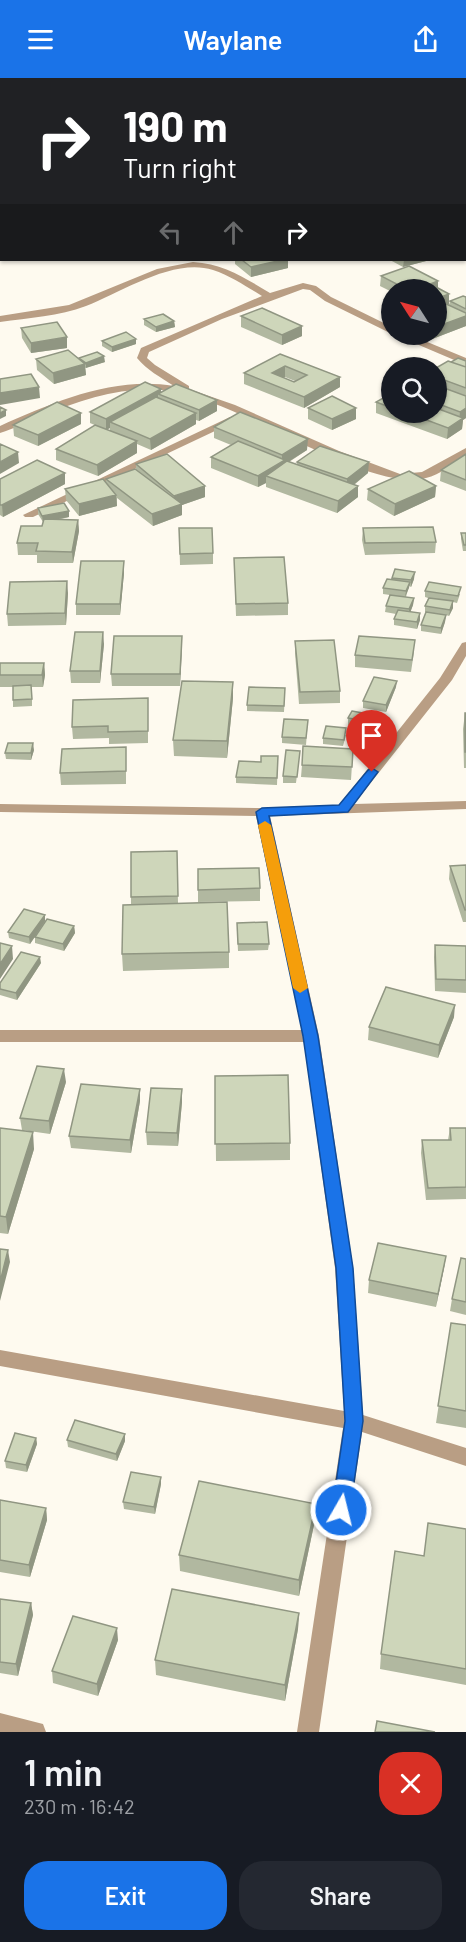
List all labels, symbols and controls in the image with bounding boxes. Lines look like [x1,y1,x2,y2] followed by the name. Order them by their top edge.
[24,23,57,56] icon: menu
[184,23,282,55] text: Waylane
[409,23,442,56] icon: share
[123,100,228,150] text: 190 m
[24,102,102,180] icon: right
[123,151,237,183] text: Turn right
[154,216,187,249] icon: left
[217,216,250,249] icon: ahead
[280,216,313,249] icon: right
[381,279,447,345] north arrow
[381,279,447,423] map controls
[381,357,447,423] button: search
[346,710,397,772] pin
[355,719,388,752] icon: arrive
[309,1478,373,1542] position arrow
[24,1750,103,1793] text: 1 min
[379,1752,442,1815] button: close
[24,1794,135,1818] text: 230 m · 16:42
[24,1861,227,1930] button: Exit
[239,1861,442,1930] button: Share

